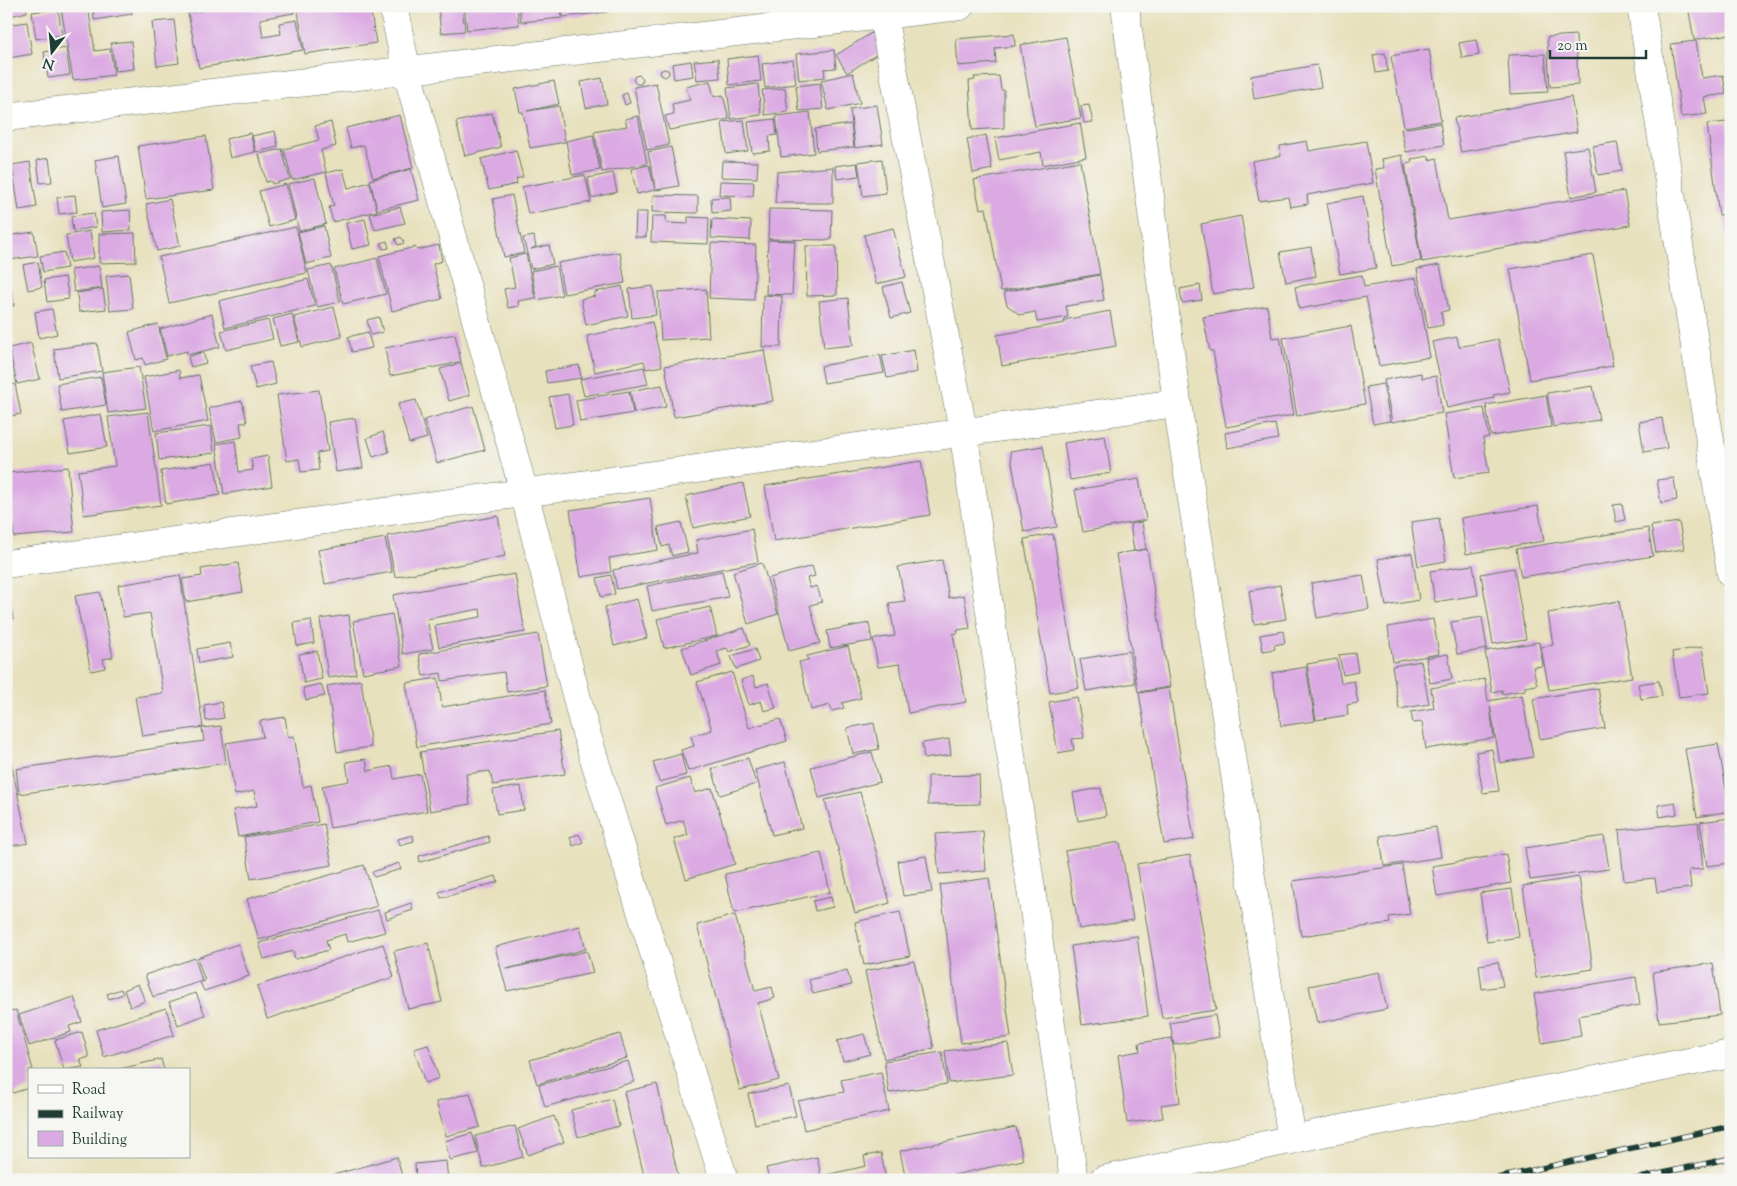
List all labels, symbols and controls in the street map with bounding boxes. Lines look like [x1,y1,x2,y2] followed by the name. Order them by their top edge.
[28,28,78,78] north arrow
[1550,28,1646,60] scale bar
[1557,36,1588,57] text: 20 m
[41,51,57,74] text: N
[28,1068,190,1158] legend
[72,1080,106,1101] text: Road
[72,1104,124,1125] text: Railway
[72,1130,127,1151] text: Building

